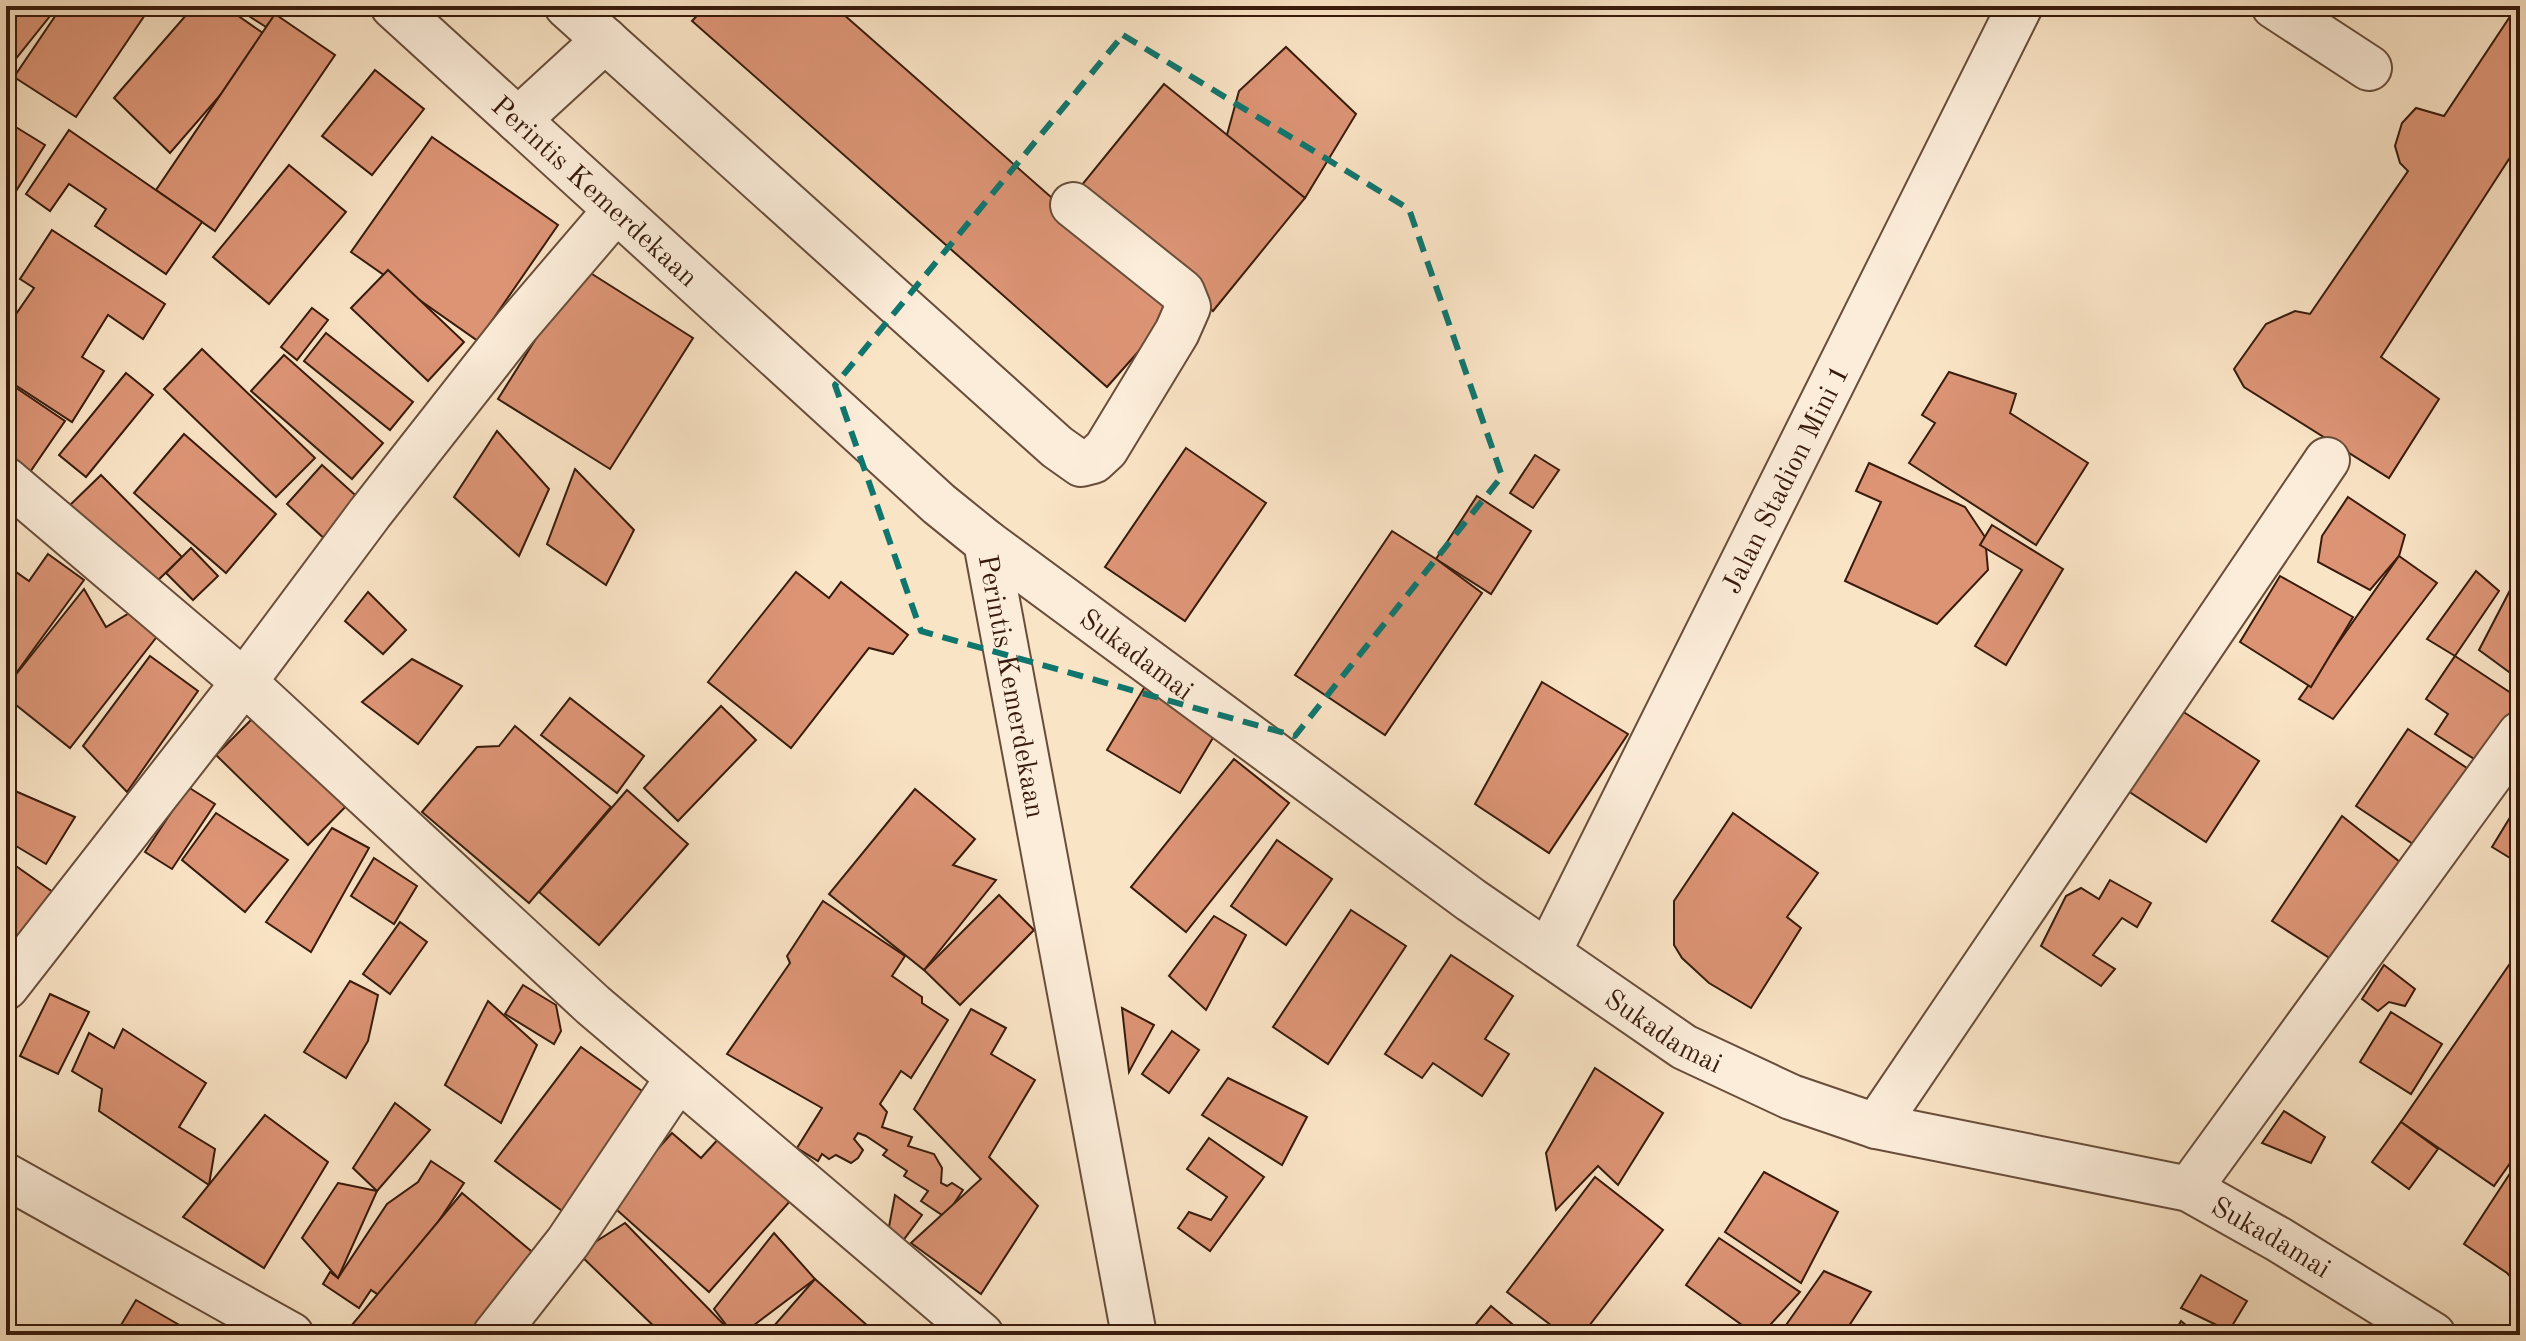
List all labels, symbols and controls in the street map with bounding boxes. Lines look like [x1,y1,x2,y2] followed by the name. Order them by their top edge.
[485,92,702,293] street label: Perintis Kemerdekaan
[1719,361,1856,599] street label: Jalan Stadion Mini 1
[972,553,1048,821] street label: Perintis Kemerdekaan
[1074,605,1197,707] street label: Sukadamai
[1599,986,1726,1080] street label: Sukadamai
[2206,1193,2334,1285] street label: Sukadamai

